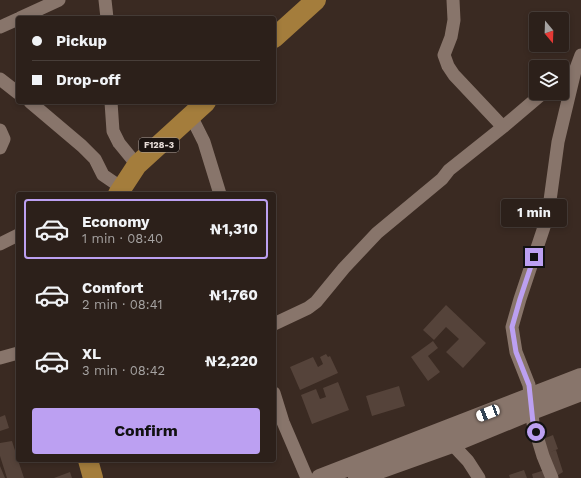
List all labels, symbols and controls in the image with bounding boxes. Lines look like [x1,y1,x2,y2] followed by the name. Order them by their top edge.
[529,12,569,52] north arrow
[529,12,569,100] map controls
[56,32,107,50] text: Pickup
[529,60,569,100] button: layers
[56,71,121,89] text: Drop-off
[139,138,179,152] road number: F128-3
[501,199,567,227] callout: 1 min
[517,205,551,220] text: 1 min
[34,211,70,247] icon: car
[82,213,149,231] text: Economy
[210,220,258,238] text: ₦1,310
[82,231,163,246] text: 1 min · 08:40
[525,248,543,266] route end
[34,277,70,313] icon: car
[82,279,143,297] text: Comfort
[209,286,258,304] text: ₦1,760
[82,297,162,312] text: 2 min · 08:41
[34,343,70,379] icon: car
[82,345,101,363] text: XL
[205,352,258,370] text: ₦2,220
[82,363,165,378] text: 3 min · 08:42
[475,403,501,423] car
[32,408,260,454] button: Confirm
[527,423,545,441] route start

